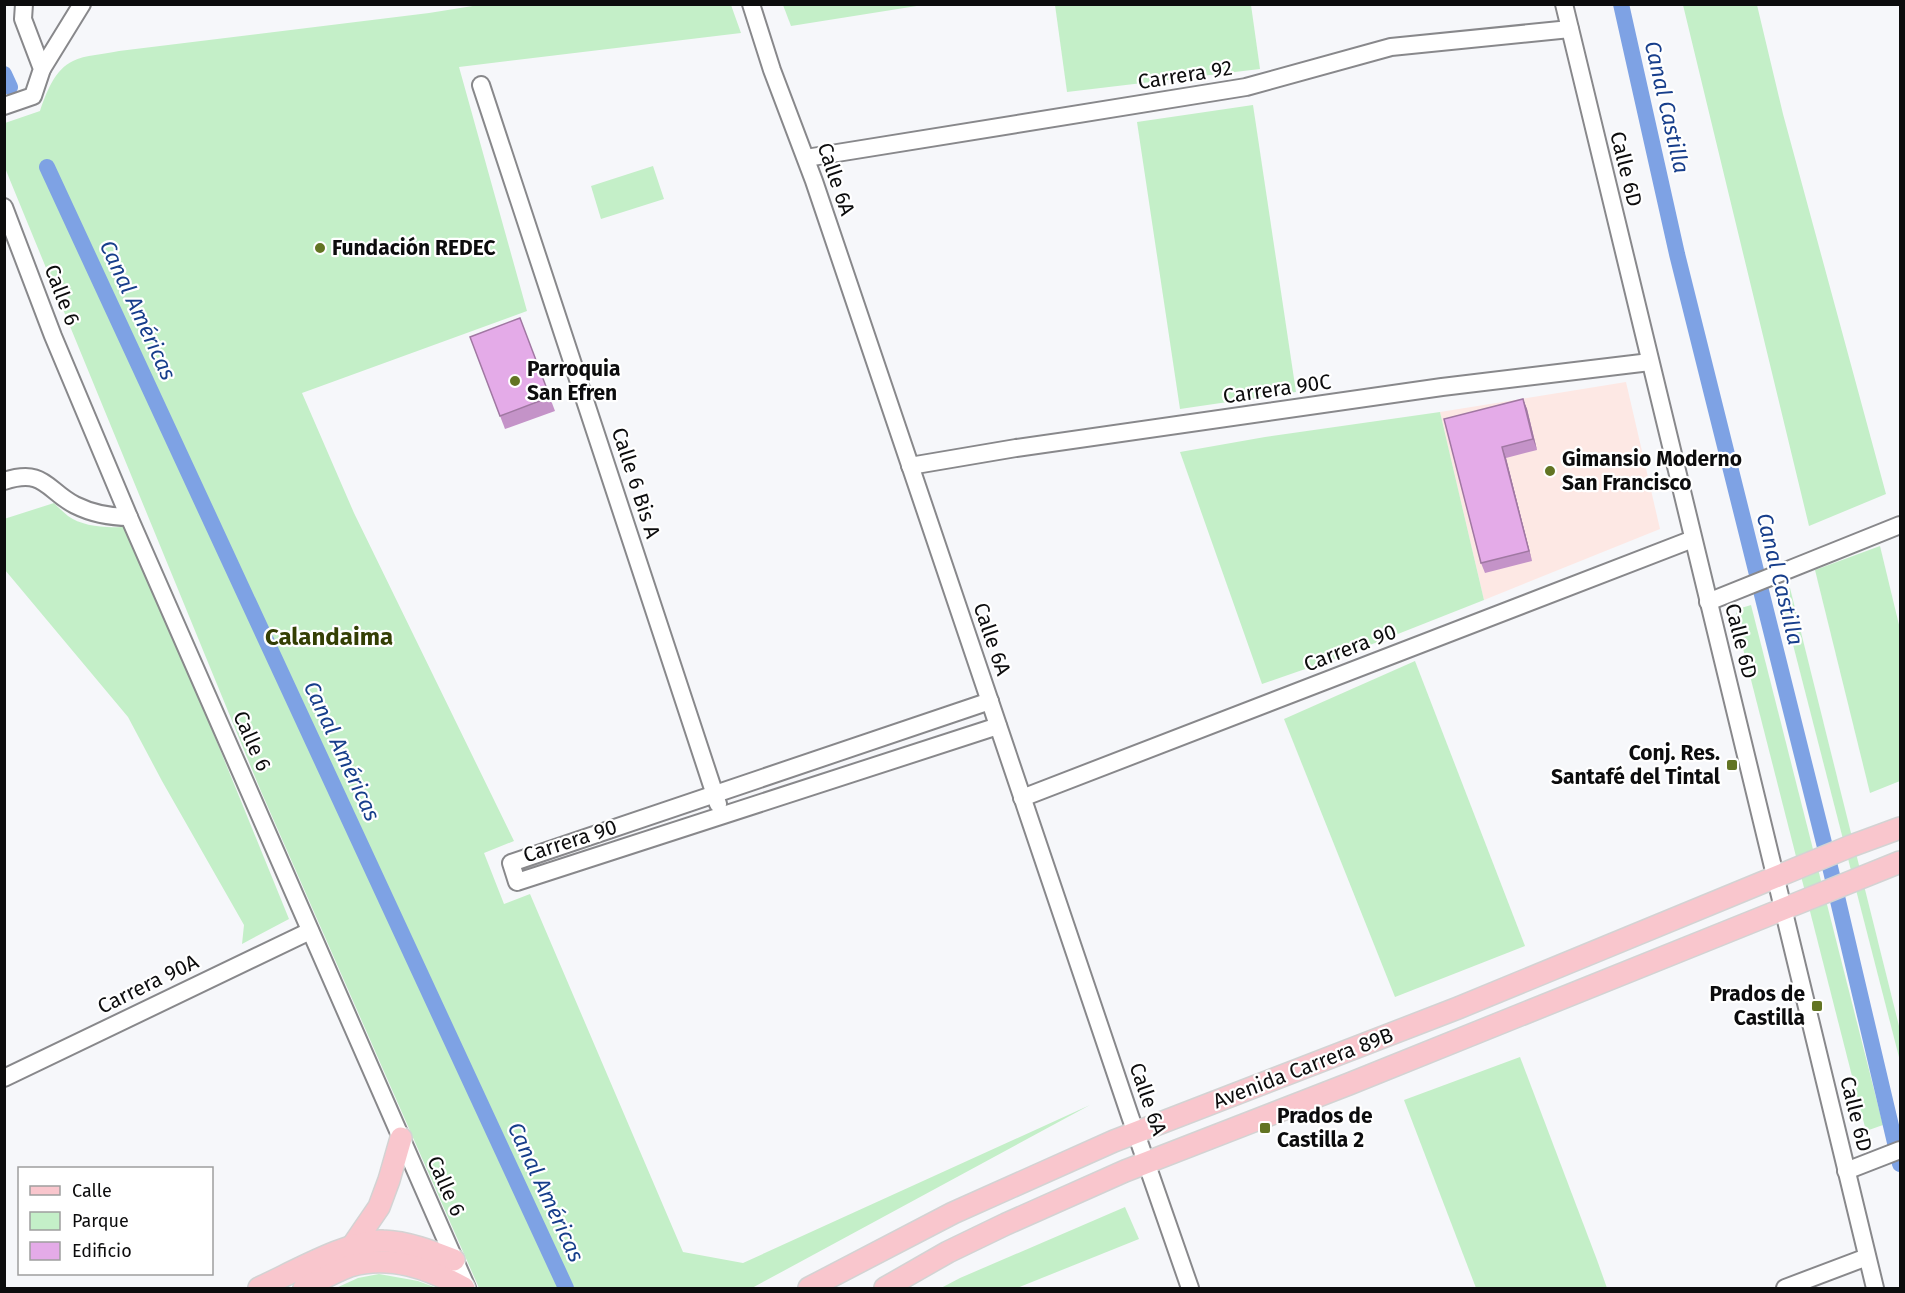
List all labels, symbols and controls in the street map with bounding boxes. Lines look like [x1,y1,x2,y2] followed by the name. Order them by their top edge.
[1639,38,1695,176] water label: Canal Castilla
[1136,55,1234,95] street label: Carrera 92
[1604,129,1648,209] street label: Calle 6D
[811,139,861,219] street label: Calle 6A
[332,235,496,261] place label: Fundación REDEC
[94,236,182,384] water label: Canal Américas
[313,241,327,255] marker: Fundación REDEC
[39,261,85,329] street label: Calle 6
[527,356,621,406] place label: Parroquia San Efren
[1221,369,1333,409] street label: Carrera 90C
[508,374,522,388] marker: Parroquia San Efren
[606,424,666,542] street label: Calle 6 Bis A
[1562,446,1742,496] place label: Gimansio Moderno San Francisco
[1543,464,1557,478] marker: Gimansio Moderno San Francisco
[1751,510,1809,648] water label: Canal Castilla
[967,599,1017,679] street label: Calle 6A
[1719,601,1763,681] street label: Calle 6D
[1300,618,1400,678] street label: Carrera 90
[265,623,393,651] district label: Calandaima
[298,677,386,825] water label: Canal Américas
[227,707,277,775] street label: Calle 6
[1551,740,1721,790] place label: Conj. Res. Santafé del Tintal
[1725,758,1739,772] marker: Conj. Res. Santafé del Tintal
[520,814,620,868] street label: Carrera 90
[93,948,203,1020] street label: Carrera 90A
[1709,981,1805,1031] place label: Prados de Castilla
[1810,999,1824,1013] marker: Prados de Castilla
[1209,1022,1397,1114] street label: Avenida Carrera 89B
[1123,1059,1173,1139] street label: Calle 6A
[1834,1074,1878,1154] street label: Calle 6D
[1277,1103,1373,1153] place label: Prados de Castilla 2
[502,1118,590,1266] water label: Canal Américas
[1258,1121,1272,1135] marker: Prados de Castilla 2
[421,1152,471,1220] street label: Calle 6
[18,1167,213,1275] legend
[72,1180,112,1202] text: Calle
[72,1210,129,1232] text: Parque
[72,1240,132,1262] text: Edificio

